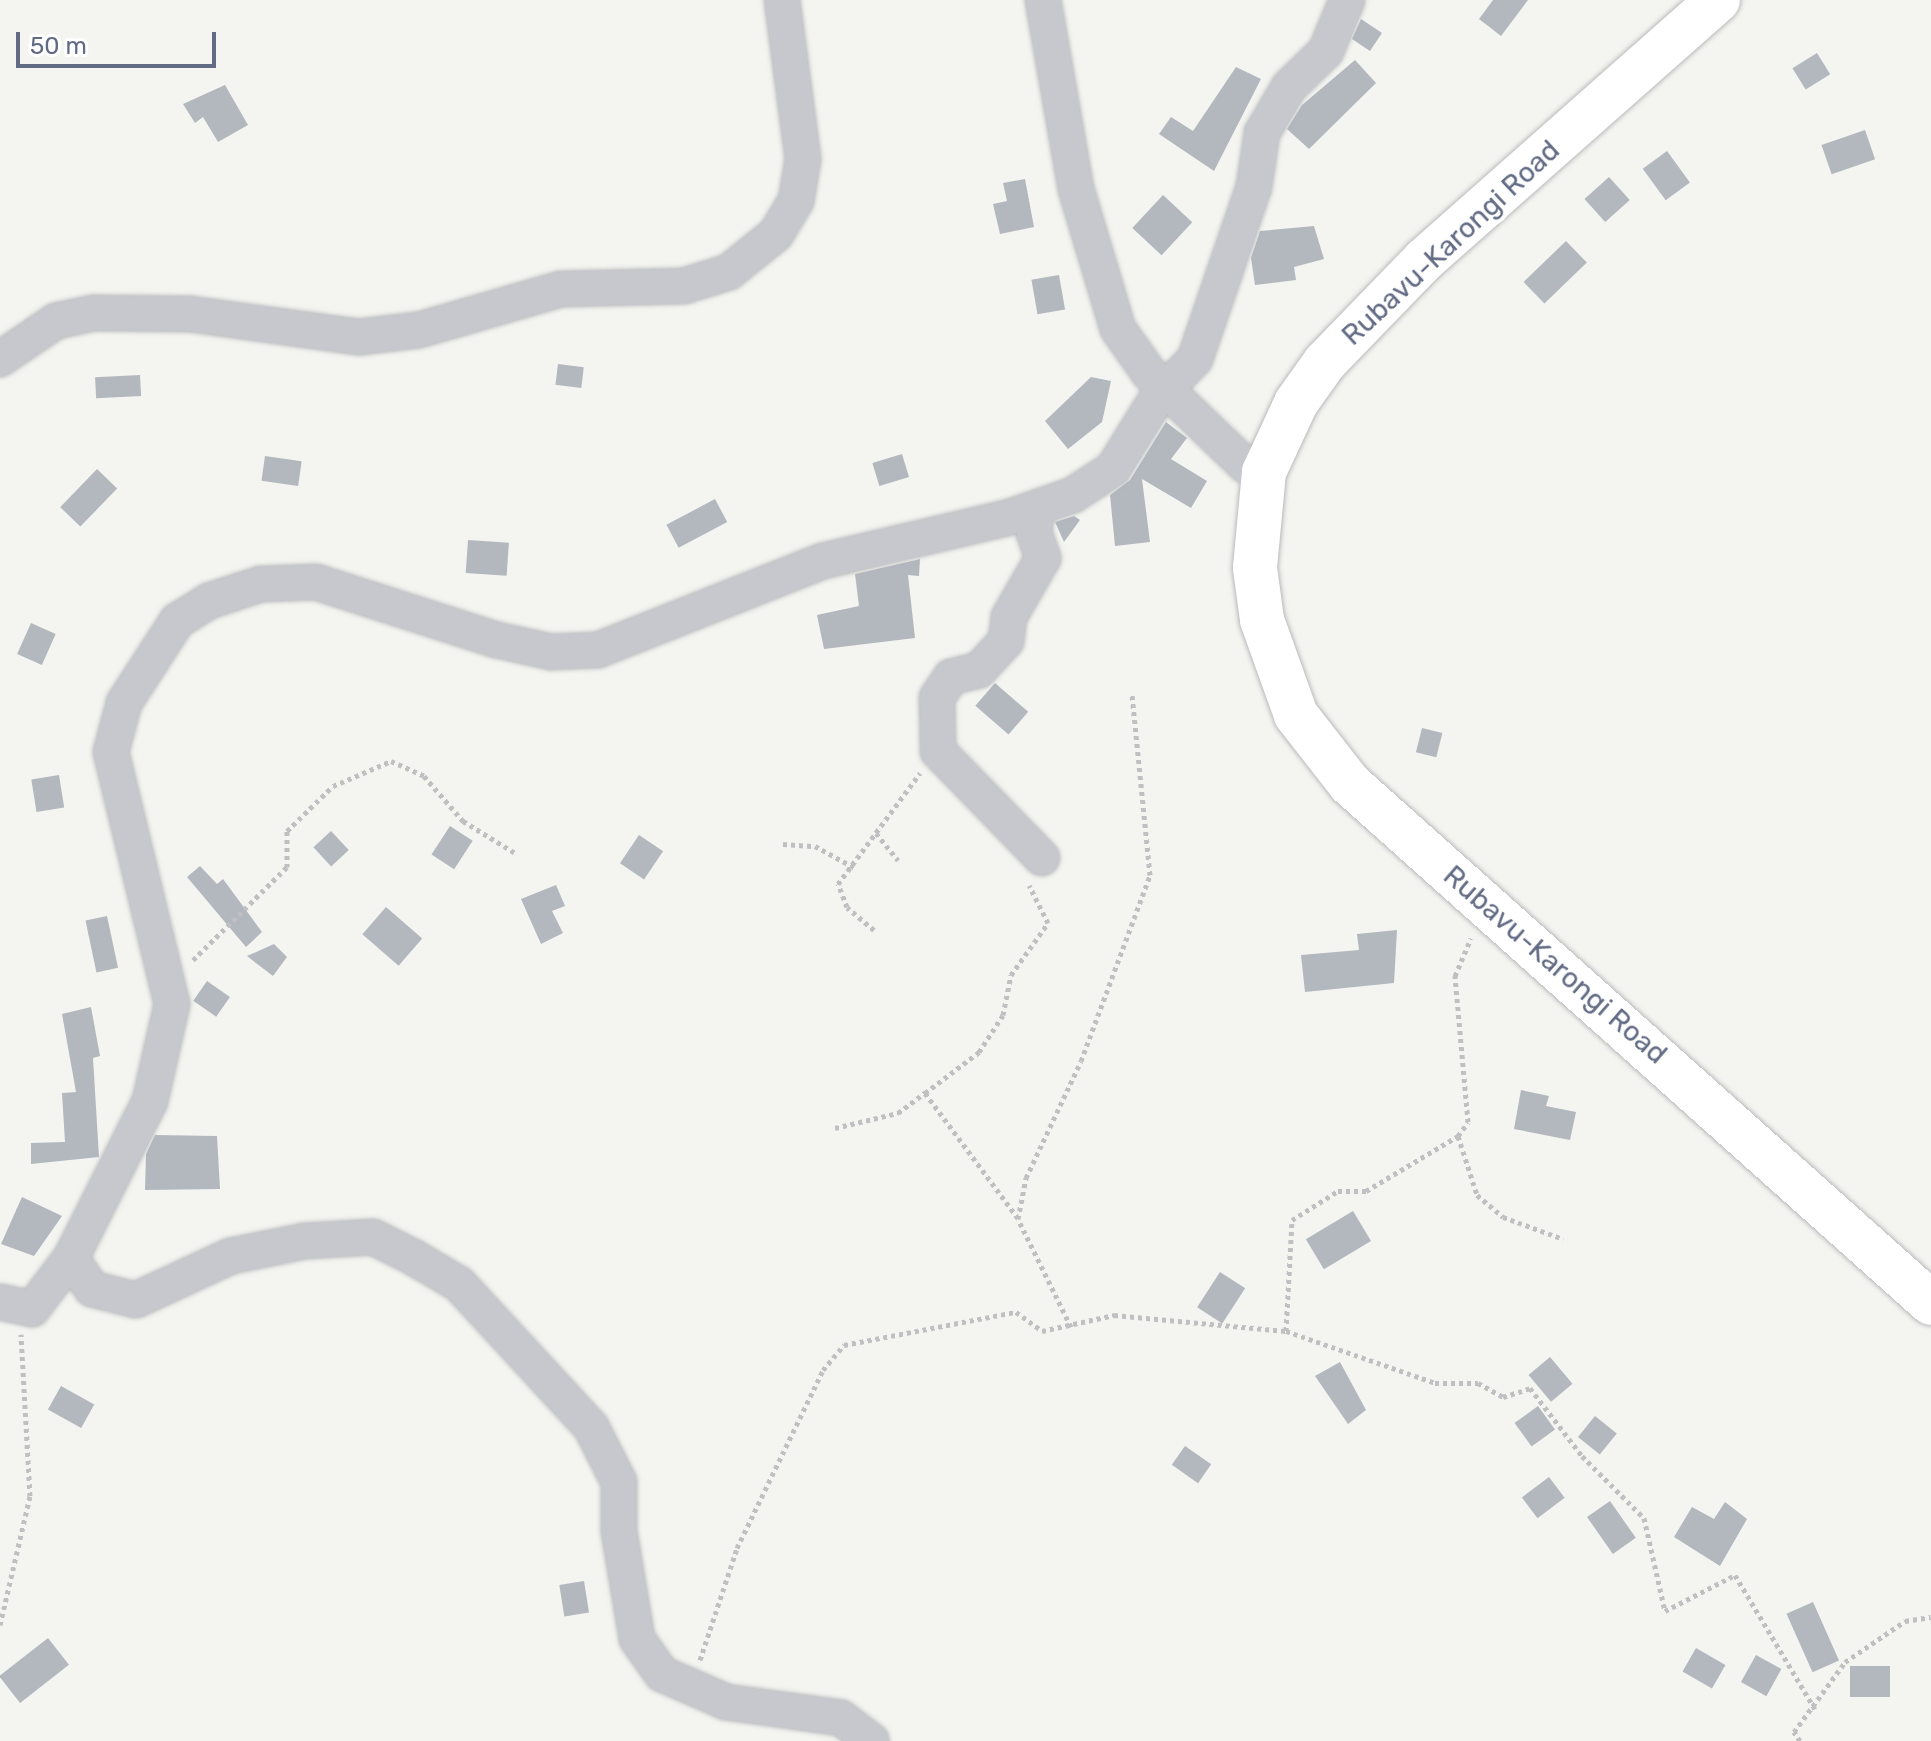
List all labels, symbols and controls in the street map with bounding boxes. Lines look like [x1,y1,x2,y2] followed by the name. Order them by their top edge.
[20,16,220,66] scale bar
[30,32,87,60] text: 50 m
[1335,134,1567,352] street label: Rubavu-Karongi Road
[1436,859,1674,1071] street label: Rubavu-Karongi Road

